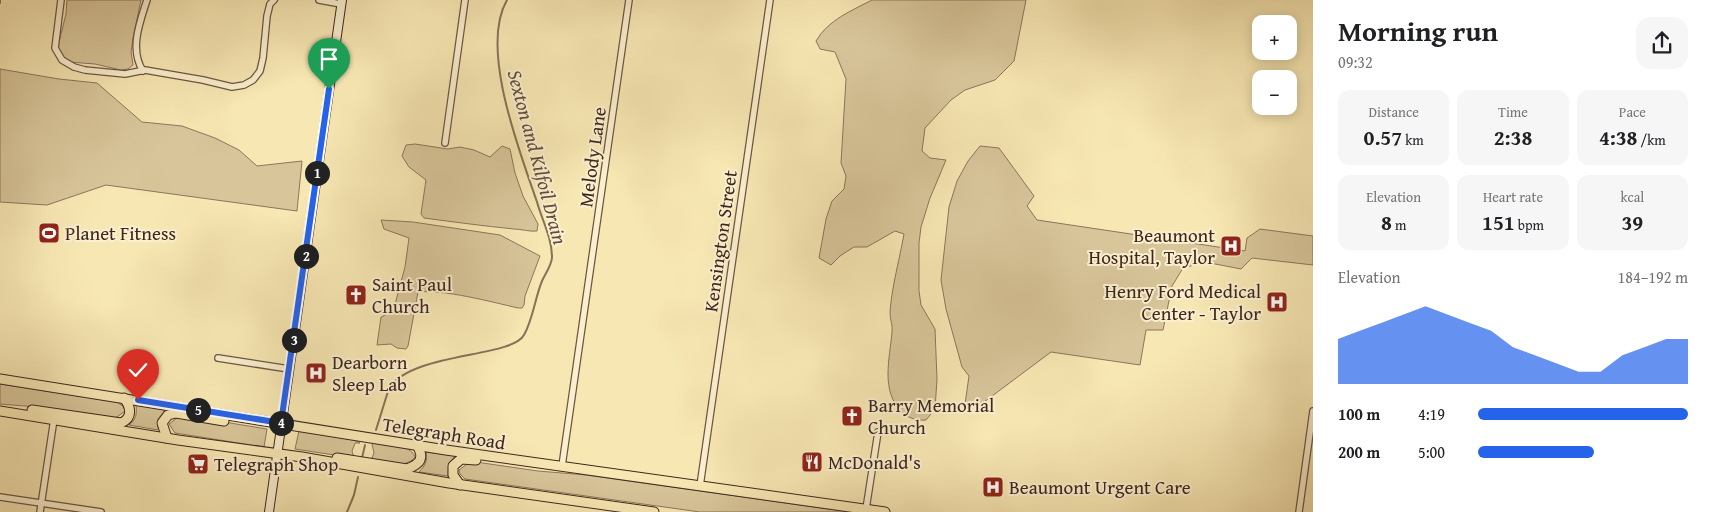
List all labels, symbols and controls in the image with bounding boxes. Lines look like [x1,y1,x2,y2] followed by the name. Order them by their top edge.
[1338,10,1498,51] text: Morning run
[1252,15,1297,115] map controls
[1252,15,1297,60] button: +
[1636,17,1688,69] button: share
[308,38,350,89] pin
[315,45,343,73] icon: arrive
[1338,50,1373,74] text: 09:32
[501,66,575,248] water label: Sexton and Kilfoil Drain
[1252,70,1297,115] button: −
[1369,102,1419,122] text: Distance
[1498,102,1528,122] text: Time
[1619,102,1646,122] text: Pace
[571,105,613,209] street label: Melody Lane
[1364,122,1402,153] text: 0.57
[1494,122,1532,153] text: 2:38
[1599,122,1638,153] text: 4:38
[1402,130,1424,150] text: km
[1638,130,1666,150] text: /km
[304,160,330,186] pin: 1
[314,163,321,183] text: 1
[696,168,744,314] street label: Kensington Street
[1366,187,1421,207] text: Elevation
[1483,187,1543,207] text: Heart rate
[1620,187,1644,207] text: kcal
[1381,207,1392,238] text: 8
[1482,207,1515,238] text: 151
[1621,207,1643,238] text: 39
[1392,215,1406,235] text: m
[1515,215,1544,235] text: bpm
[65,219,176,247] place label: Planet Fitness
[37,221,61,245] sports icon: Planet Fitness
[1089,221,1215,271] place label: Beaumont Hospital, Taylor
[1219,234,1243,258] hospital icon: Beaumont Hospital, Taylor
[294,244,318,268] pin: 2
[303,246,310,266] text: 2
[1338,265,1401,289] text: Elevation
[1618,265,1688,289] text: 184–192 m
[372,270,452,320] place label: Saint Paul Church
[1104,277,1261,327] place label: Henry Ford Medical Center - Taylor
[344,283,368,307] church icon: Saint Paul Church
[1265,290,1289,314] hospital icon: Henry Ford Medical Center - Taylor
[282,328,306,352] pin: 3
[291,330,298,350] text: 3
[332,348,408,398] place label: Dearborn Sleep Lab
[117,349,159,400] pin
[124,356,152,384] icon: check
[304,361,328,385] hospital icon: Dearborn Sleep Lab
[868,391,994,441] place label: Barry Memorial Church
[186,398,210,422] pin: 5
[195,400,202,420] text: 5
[1338,402,1380,426] text: 100 m
[1418,402,1445,426] text: 4:19
[840,404,864,428] church icon: Barry Memorial Church
[381,409,508,457] street label: Telegraph Road
[268,410,294,436] pin: 4
[278,413,285,433] text: 4
[1338,440,1380,464] text: 200 m
[1418,440,1445,464] text: 5:00
[828,448,921,476] place label: McDonald's
[214,450,338,478] place label: Telegraph Shop
[800,450,824,474] restaurant icon: McDonald's
[186,452,210,476] supermarket icon: Telegraph Shop
[1009,473,1191,501] place label: Beaumont Urgent Care
[981,475,1005,499] hospital icon: Beaumont Urgent Care

